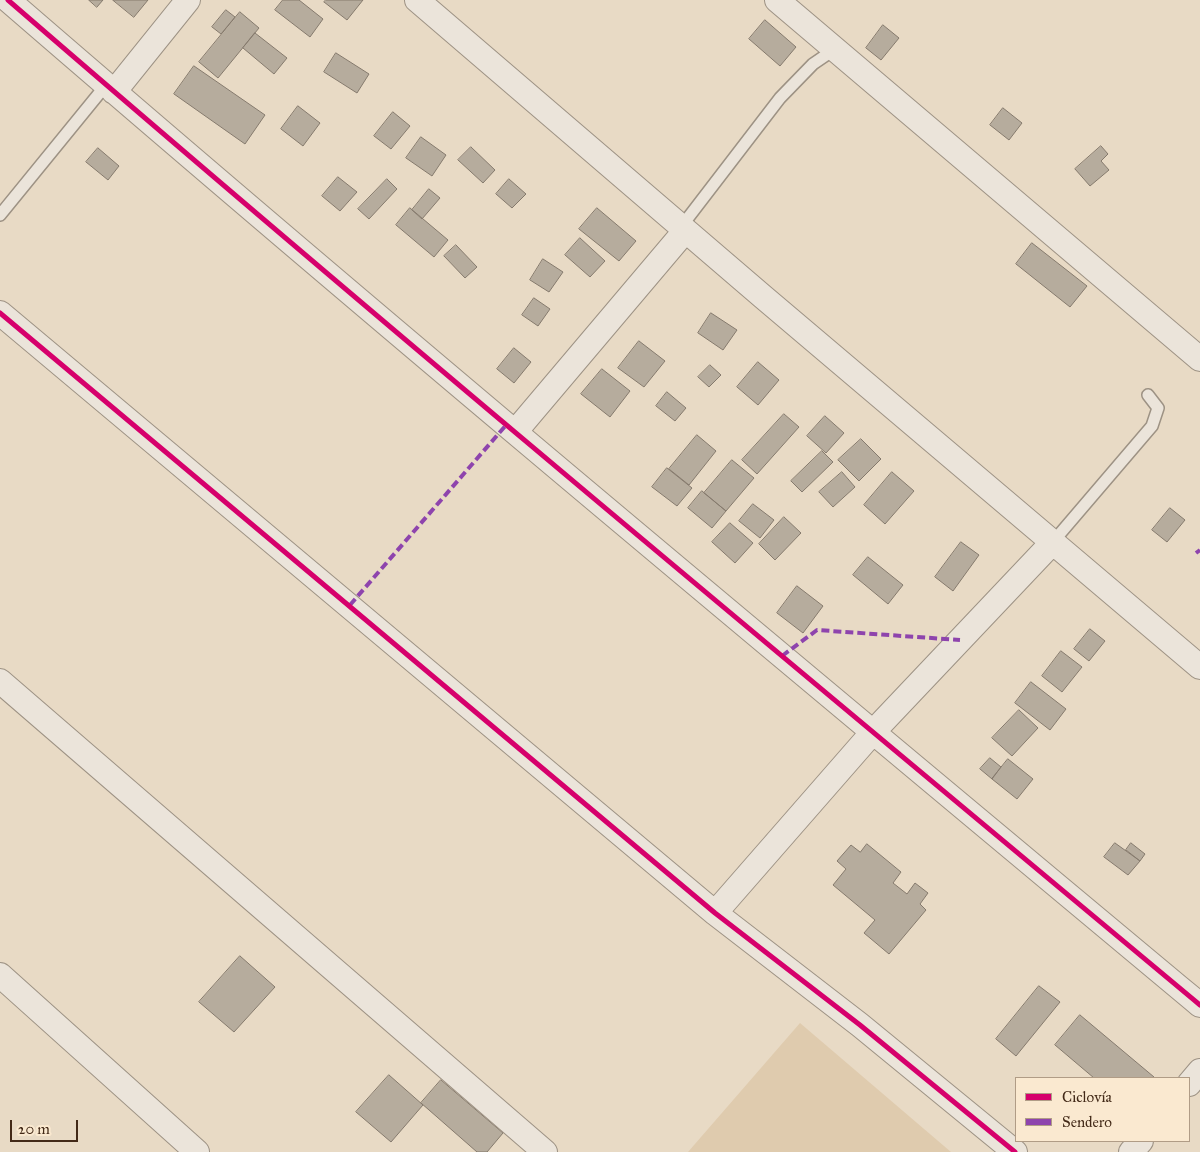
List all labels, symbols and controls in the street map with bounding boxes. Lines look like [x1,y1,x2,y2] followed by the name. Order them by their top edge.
[1015,1077,1190,1142] legend
[1062,1088,1112,1106] text: Ciclovía
[12,1110,80,1142] scale bar
[1062,1113,1112,1131] text: Sendero
[18,1120,50,1138] text: 20 m

